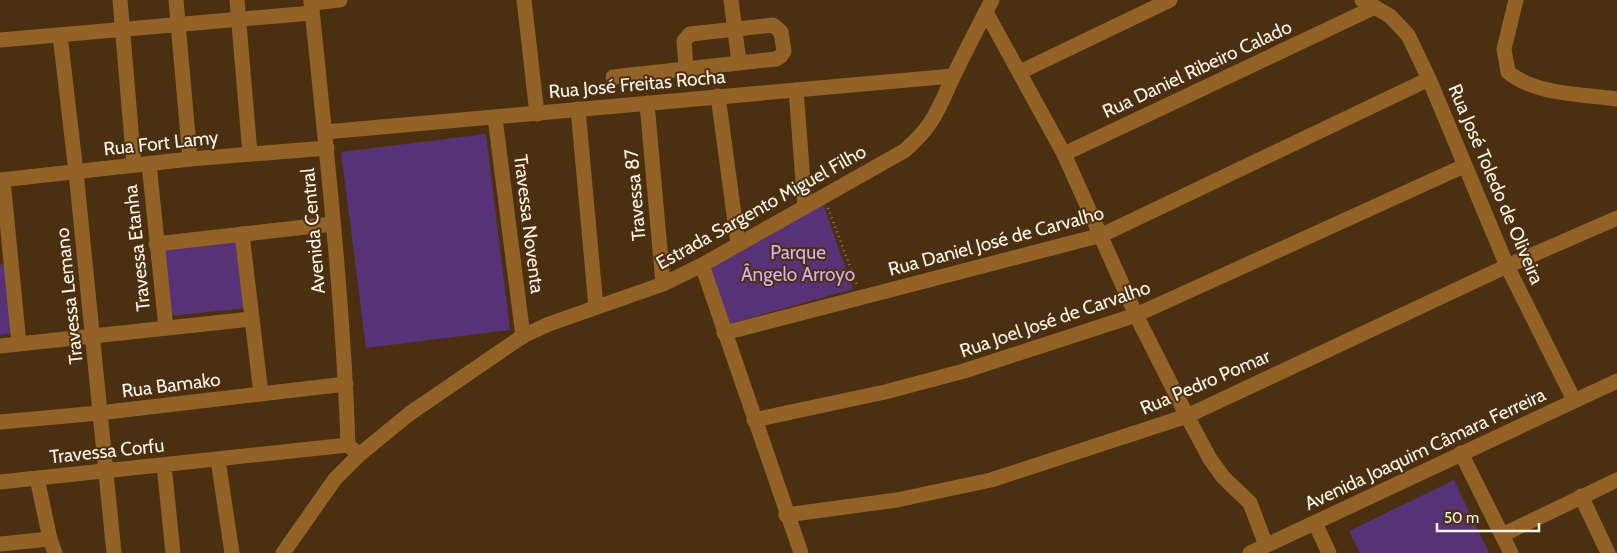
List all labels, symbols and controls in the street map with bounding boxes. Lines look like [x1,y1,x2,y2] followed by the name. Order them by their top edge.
[1099,15,1295,123] street label: Rua Daniel Ribeiro Calado
[548,65,726,103] street label: Rua José Freitas Rocha
[1443,80,1549,288] street label: Rua José Toledo de Oliveira
[102,125,220,160] street label: Rua Fort Lamy
[652,140,870,274] street label: Estrada Sargento Miguel Filho
[619,148,650,242] street label: Travessa 87
[509,153,549,295] street label: Travessa Noventa
[296,167,330,295] street label: Avenida Central
[119,184,155,312] street label: Travessa Etanha
[886,201,1106,281] street label: Rua Daniel José de Carvalho
[50,227,88,365] street label: Travessa Lemano
[741,241,855,286] park label: Parque Ângelo Arroyo
[957,276,1153,362] street label: Rua Joel José de Carvalho
[1137,344,1273,420] street label: Rua Pedro Pomar
[120,368,222,402] street label: Rua Bamako
[1301,383,1549,515] street label: Avenida Joaquim Câmara Ferreira
[48,434,166,468] street label: Travessa Corfu
[1437,500,1540,532] scale bar
[1444,509,1479,527] text: 50 m

